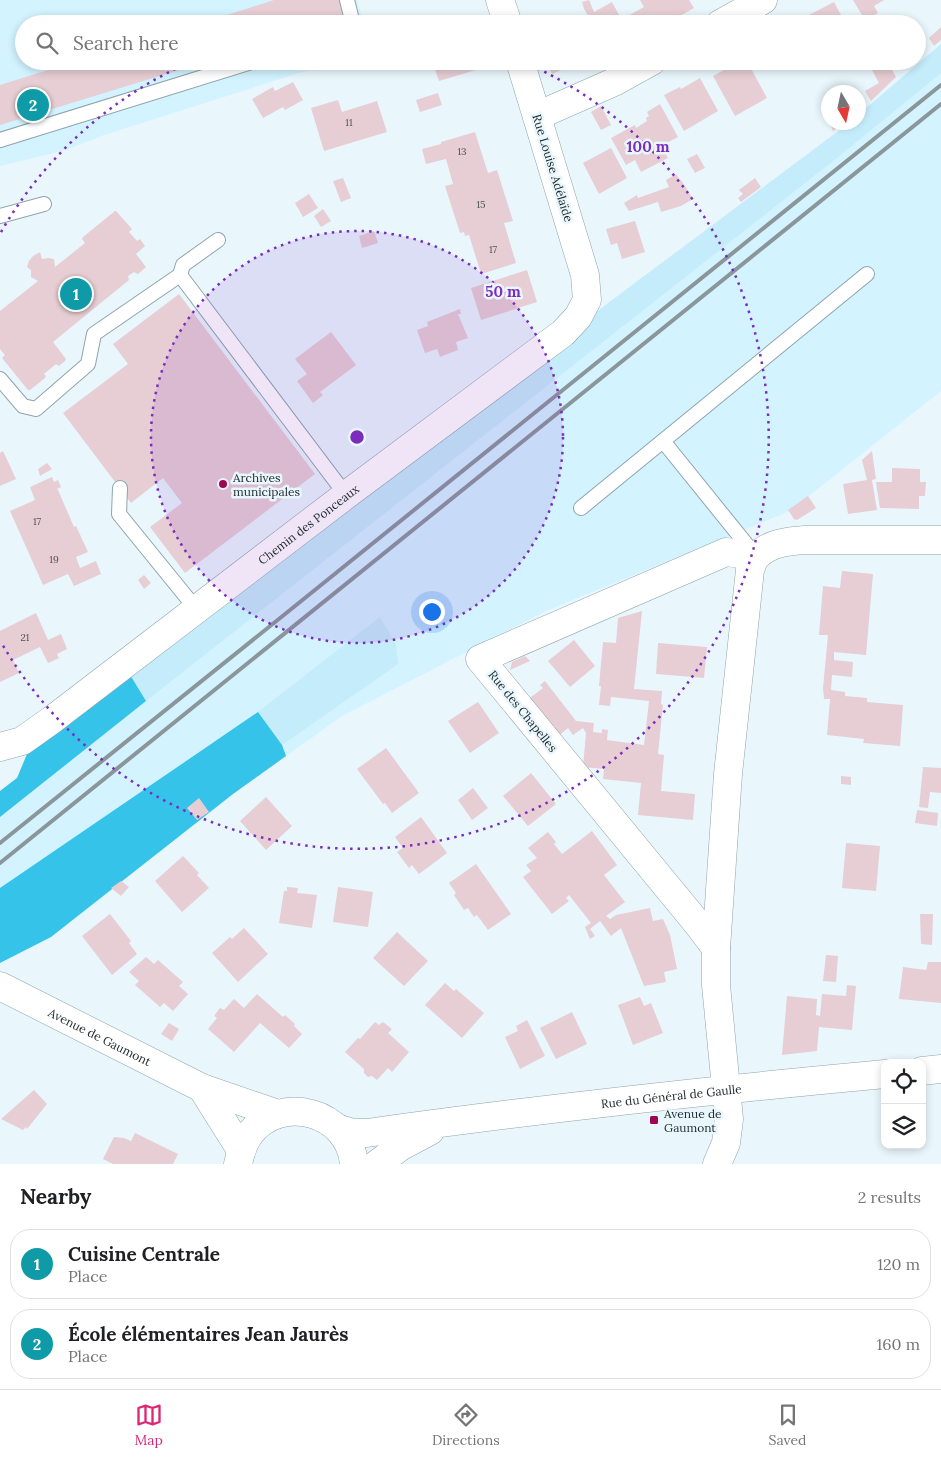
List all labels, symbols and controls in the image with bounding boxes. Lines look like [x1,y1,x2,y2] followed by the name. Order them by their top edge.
[15,15,926,70] search box
[33,29,61,57] icon: search
[73,31,179,55] text: Search here
[821,85,866,130] north arrow
[17,86,49,124] pin: 2
[529,112,577,224] street label: Rue Louise Adélaïde
[345,116,353,129] house number: 11
[627,137,670,156] text: 100 m
[457,145,467,158] house number: 13
[476,198,486,211] house number: 15
[489,243,498,256] house number: 17
[60,275,92,313] pin: 1
[485,282,521,301] text: 50 m
[348,428,366,446] centre of rings
[232,470,300,499] place label: Archives municipales
[217,478,229,490] marker: Archives municipales
[255,480,362,567] street label: Chemin des Ponceaux
[33,515,42,528] house number: 17
[49,553,59,566] house number: 19
[419,599,445,625] your location
[20,631,30,644] house number: 21
[485,667,561,755] street label: Rue des Chapelles
[45,1004,154,1069] street label: Avenue de Gaumont
[881,1059,926,1149] map controls
[881,1059,926,1104] button: locate
[600,1080,743,1111] street label: Rue du Général de Gaulle
[881,1104,926,1149] button: layers
[663,1106,722,1135] place label: Avenue de Gaumont
[648,1114,660,1126] marker: Avenue de Gaumont
[20,1183,91,1210] text: Nearby
[858,1187,921,1207] text: 2 results
[68,1242,220,1266] text: Cuisine Centrale
[34,1254,40,1274] text: 1
[877,1254,920,1274] text: 120 m
[68,1266,107,1286] text: Place
[68,1322,348,1346] text: École élémentaires Jean Jaurès
[33,1334,41,1354] text: 2
[876,1334,920,1354] text: 160 m
[68,1346,107,1366] text: Place
[134,1401,163,1449] tab: Map
[432,1401,500,1449] tab: Directions
[769,1401,807,1449] tab: Saved

